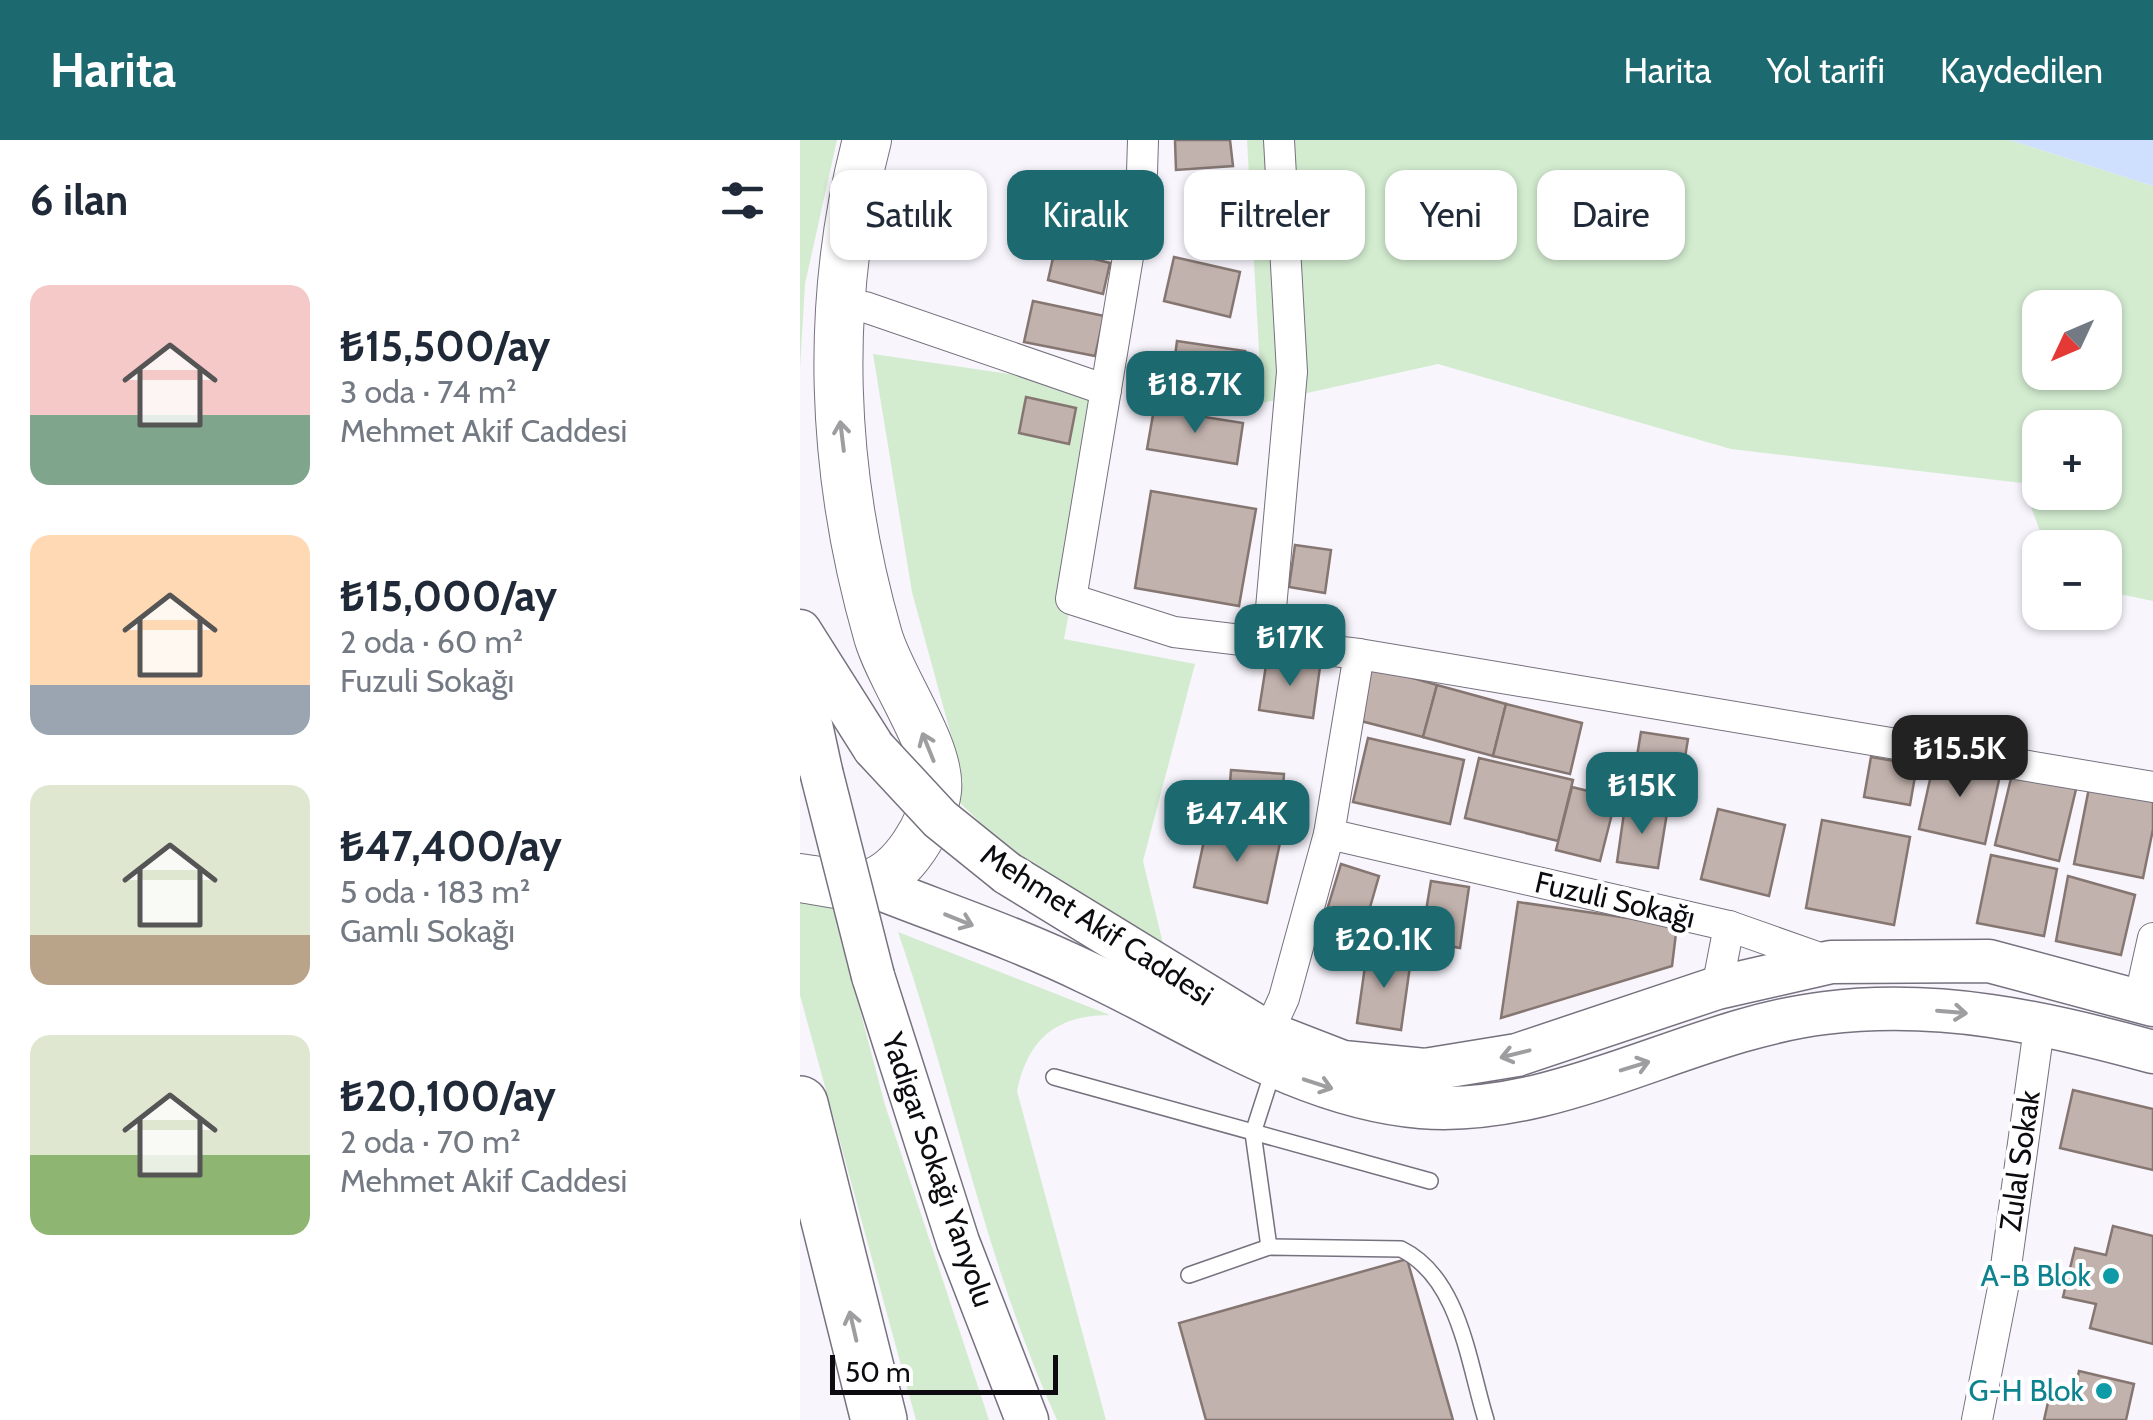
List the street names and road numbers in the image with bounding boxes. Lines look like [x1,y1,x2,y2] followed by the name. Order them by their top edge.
[974,836,1220,1013] street label: Mehmet Akif Caddesi
[1531,863,1699,936] street label: Fuzuli Sokağı
[874,1027,1003,1312] street label: Yadigar Sokağı Yanyolu
[1991,1088,2048,1234] street label: Zulal Sokak

